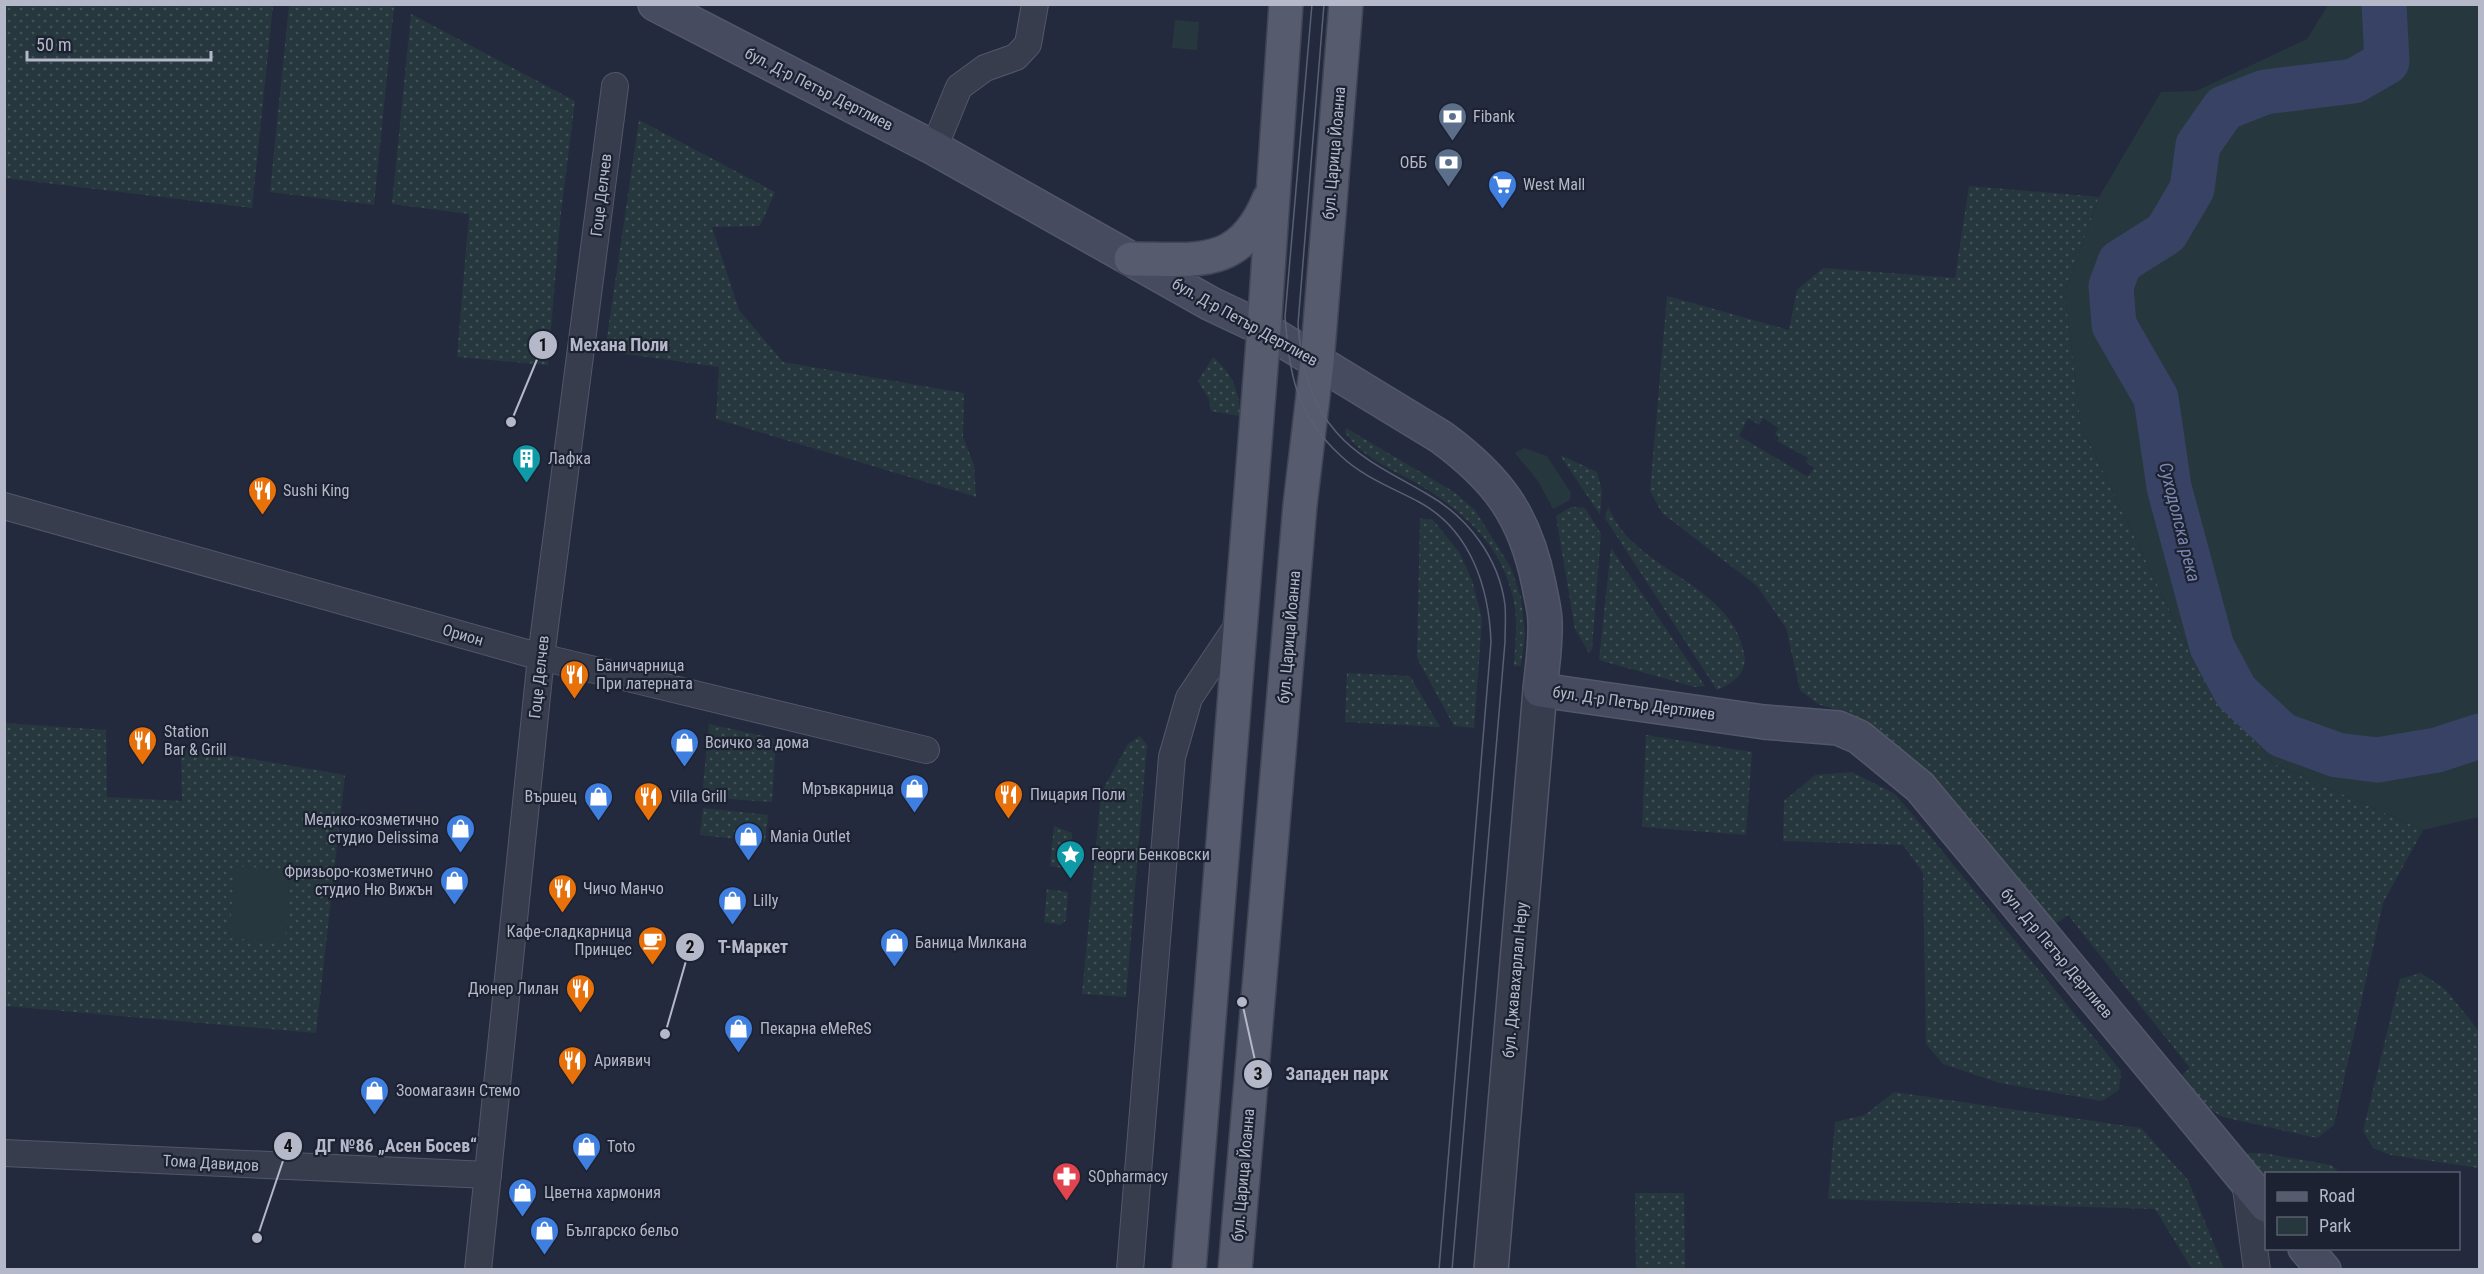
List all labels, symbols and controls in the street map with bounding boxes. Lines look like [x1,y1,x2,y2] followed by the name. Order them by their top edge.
[27,24,212,62] scale bar
[36,34,71,55] text: 50 m
[742,43,896,135] street label: бул. Д-р Петър Дертлиев
[1319,86,1349,220] street label: бул. Царица Йоанна
[1436,100,1468,142] bank icon: Fibank
[1473,107,1516,126] place label: Fibank
[1432,146,1464,188] bank icon: ОББ
[586,152,616,238] street label: Гоце Делчев
[1400,153,1427,172] place label: ОББ
[1486,168,1518,210] supermarket icon: West Mall
[1523,175,1585,194] place label: West Mall
[1169,274,1321,370] street label: бул. Д-р Петър Дертлиев
[528,327,680,363] callout: Механа Поли
[538,334,548,355] text: 1
[570,334,668,355] text: Механа Поли
[511,442,543,484] building icon: Лафка
[548,449,591,468] place label: Лафка
[2155,460,2205,584] water label: Суходолска река
[246,474,278,516] restaurant icon: Sushi King
[283,481,349,500] place label: Sushi King
[1274,570,1304,704] street label: бул. Царица Йоанна
[440,620,486,650] street label: Орион
[525,635,553,719] street label: Гоце Делчев
[596,656,693,693] place label: Баничарница При латерната
[559,658,591,700] restaurant icon: Баничарница При латерната
[1552,682,1716,724] street label: бул. Д-р Петър Дертлиев
[164,722,227,759] place label: Station Bar & Grill
[127,724,159,766] restaurant icon: Station Bar & Grill
[668,726,700,768] shop icon: Всичко за дома
[705,733,809,752] place label: Всичко за дома
[899,772,931,814] shop icon: Мръвкарница
[993,778,1025,820] restaurant icon: Пицария Поли
[802,779,894,798] place label: Мръвкарница
[582,780,614,822] shop icon: Вършец
[633,780,665,822] restaurant icon: Villa Grill
[1030,785,1126,804] place label: Пицария Поли
[525,787,577,806] place label: Вършец
[670,787,727,806] place label: Villa Grill
[304,810,439,847] place label: Медико-козметично студио Delissima
[444,812,476,854] shop icon: Медико-козметично студио Delissima
[733,820,765,862] shop icon: Mania Outlet
[770,827,851,846] place label: Mania Outlet
[1054,838,1086,880] place icon: Георги Бенковски
[1091,845,1210,864] place label: Георги Бенковски
[284,862,433,899] place label: Фризьоро-козметично студио Ню Вижън
[438,864,470,906] shop icon: Фризьоро-козметично студио Ню Вижън
[546,872,578,914] restaurant icon: Чичо Манчо
[583,879,664,898] place label: Чичо Манчо
[716,884,748,926] shop icon: Lilly
[1997,884,2117,1022] street label: бул. Д-р Петър Дертлиев
[753,891,779,910] place label: Lilly
[1499,901,1531,1059] street label: бул. Джавахарлал Неру
[506,922,632,959] place label: Кафе-сладкарница Принцес
[637,924,669,966] cafe icon: Кафе-сладкарница Принцес
[878,926,910,968] shop icon: Баница Милкана
[675,929,800,965] callout: Т-Маркет
[915,933,1027,952] place label: Баница Милкана
[685,936,695,957] text: 2
[718,936,788,957] text: Т-Маркет
[564,972,596,1014] restaurant icon: Дюнер Лилан
[468,979,559,998] place label: Дюнер Лилан
[723,1012,755,1054] shop icon: Пекарна eMeReS
[760,1019,872,1038] place label: Пекарна eMeReS
[557,1044,589,1086] restaurant icon: Ариявич
[594,1051,651,1070] place label: Ариявич
[1243,1056,1400,1092] callout: Западен парк
[1253,1063,1263,1084] text: 3
[1285,1063,1389,1084] text: Западен парк
[359,1074,391,1116] shop icon: Зоомагазин Стемо
[396,1081,520,1100] place label: Зоомагазин Стемо
[1228,1108,1258,1242] street label: бул. Царица Йоанна
[273,1128,489,1164] callout: ДГ №86 „Асен Босев“
[570,1130,602,1172] shop icon: Toto
[283,1135,293,1156] text: 4
[315,1135,477,1156] text: ДГ №86 „Асен Босев“
[607,1137,635,1156] place label: Toto
[162,1151,260,1175] street label: Тома Давидов
[1051,1160,1083,1202] pharmacy icon: SOpharmacy
[1088,1167,1168,1186] place label: SOpharmacy
[2265,1172,2460,1250] legend
[507,1176,539,1218] shop icon: Цветна хармония
[544,1183,661,1202] place label: Цветна хармония
[2319,1185,2355,1206] text: Road
[529,1214,561,1256] shop icon: Българско бельо
[2319,1215,2351,1236] text: Park
[566,1221,679,1240] place label: Българско бельо

